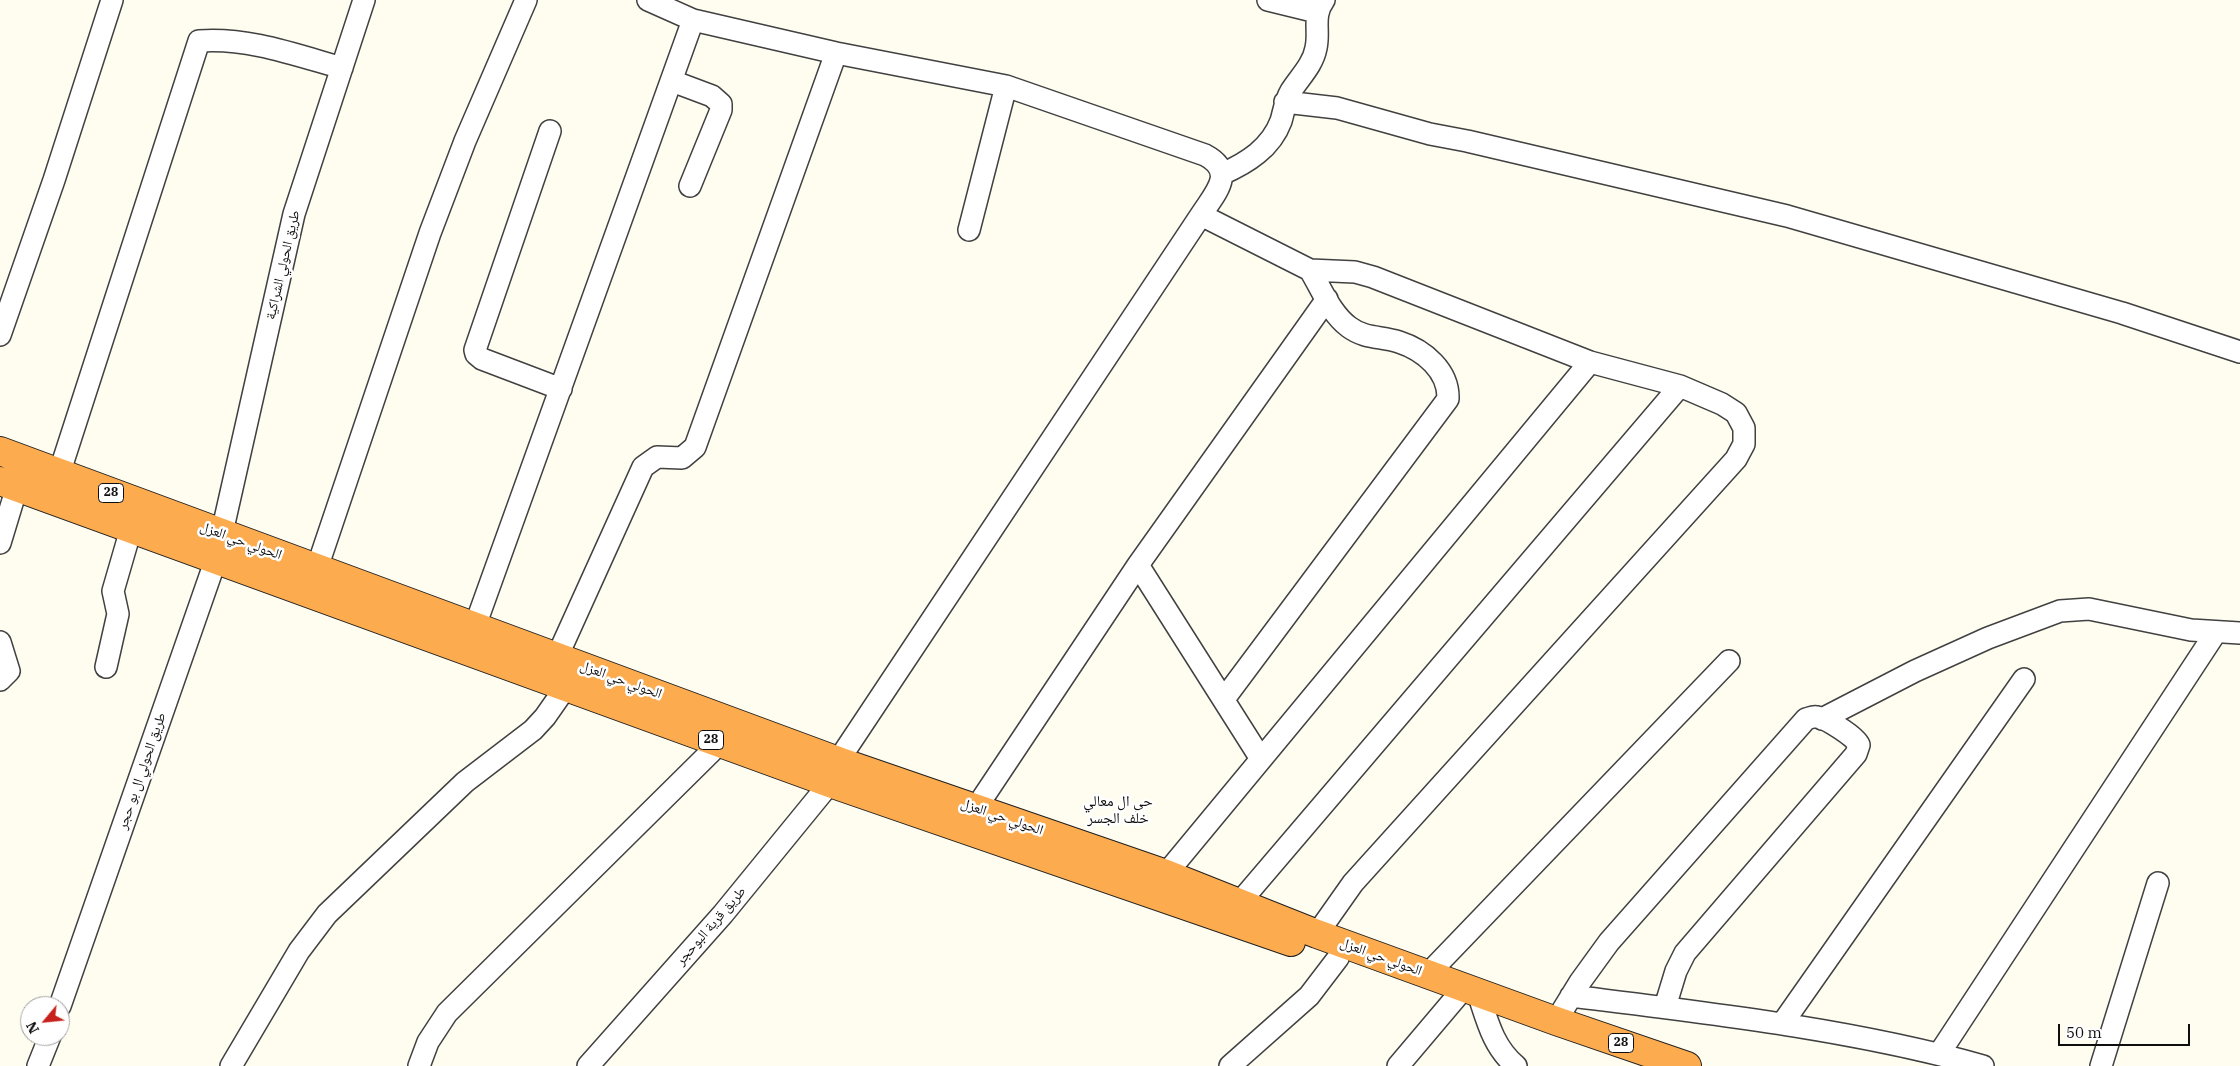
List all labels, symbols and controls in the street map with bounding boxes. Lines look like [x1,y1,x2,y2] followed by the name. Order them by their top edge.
[262,209,304,321] street label: طريق الحولي الشراكية
[98,483,124,502] road number: 28
[198,518,284,564] street label: الحولي حي العزل
[578,657,664,703] street label: الحولي حي العزل
[114,710,170,832] street label: طريق الحولي ال بو حجر
[698,730,724,750] road number: 28
[1083,793,1153,828] district label: حي ال معالي خلف الجسر
[959,795,1045,839] street label: الحولي حي العزل
[672,883,750,969] street label: طريق قرية البوحجر
[1338,934,1424,980] street label: الحولي حي العزل
[20,996,70,1046] north arrow
[2060,1014,2192,1046] scale bar
[22,1018,43,1037] text: N
[2066,1023,2102,1042] text: 50 m
[1608,1034,1634,1052] road number: 28

